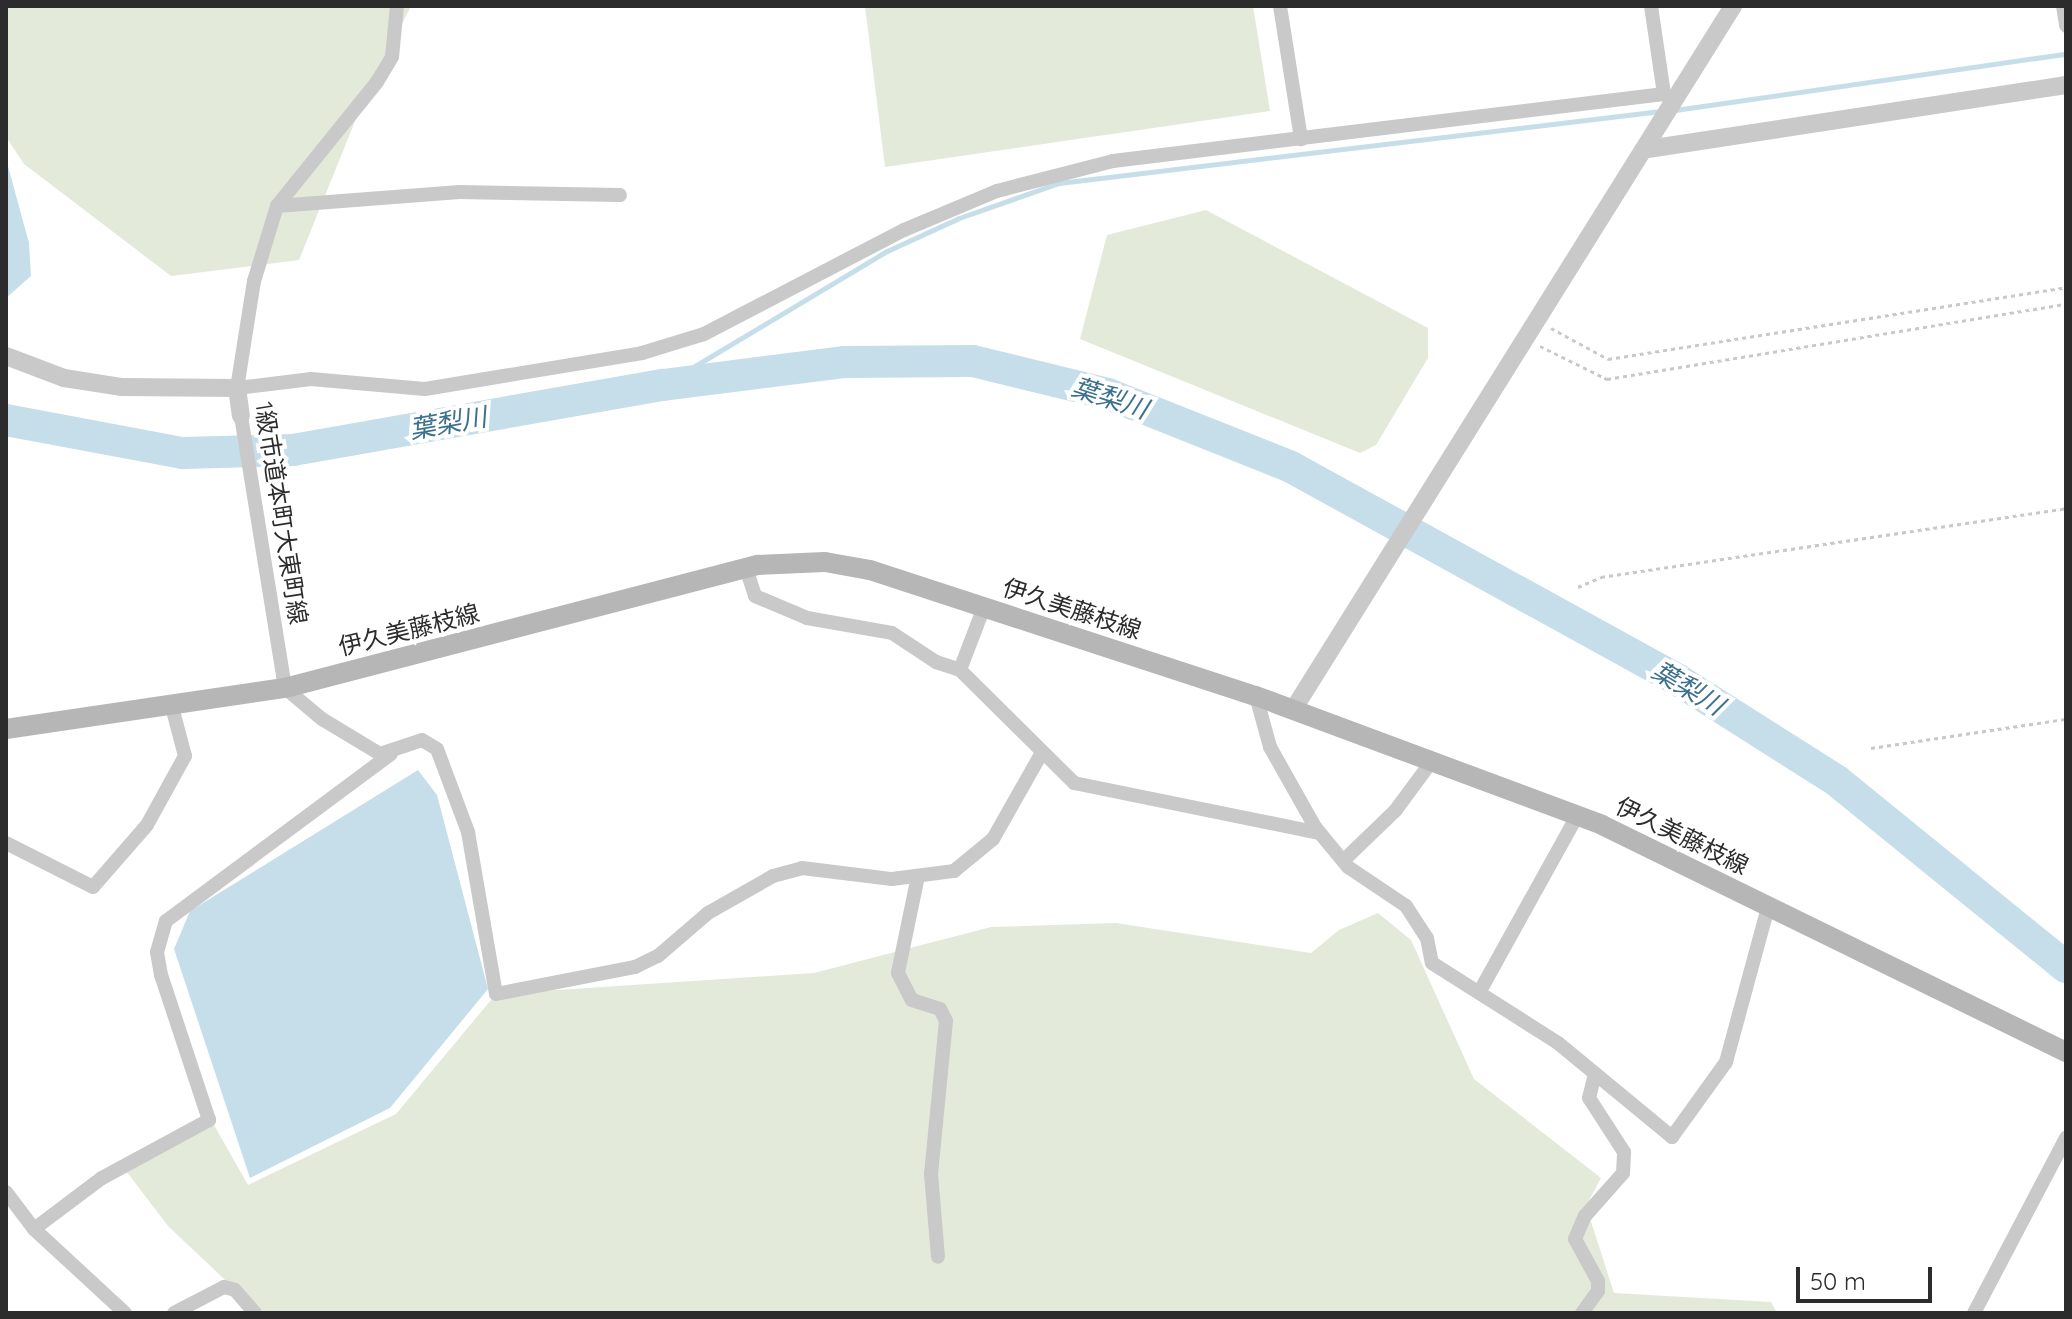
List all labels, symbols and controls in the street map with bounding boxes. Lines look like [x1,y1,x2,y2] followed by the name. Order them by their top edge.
[1068,371,1152,425] water label: 葉梨川
[249,400,313,626] street label: 1級市道本町大東町線
[407,401,489,445] water label: 葉梨川
[999,573,1145,645] street label: 伊久美藤枝線
[336,599,482,661] street label: 伊久美藤枝線
[1647,655,1729,721] water label: 葉梨川
[1611,791,1753,881] street label: 伊久美藤枝線
[1800,1251,1936,1301] scale bar
[1810,1266,1866,1296] text: 50 m

